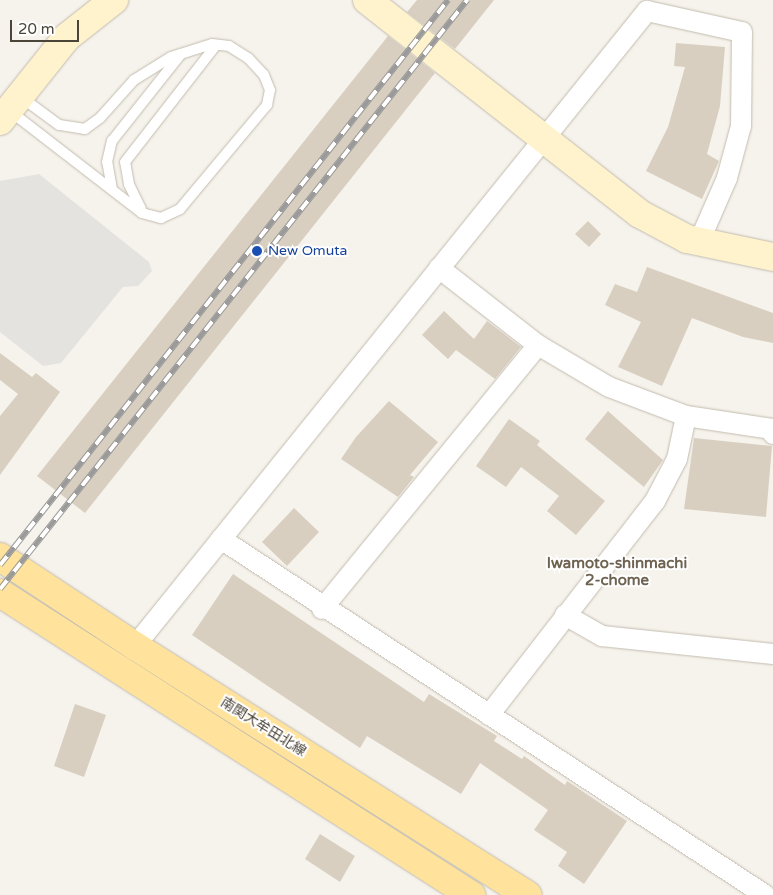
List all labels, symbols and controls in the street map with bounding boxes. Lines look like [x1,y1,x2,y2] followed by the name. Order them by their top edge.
[12,10,81,42] scale bar
[18,20,55,38] text: 20 m
[268,243,347,259] place label: New Omuta
[250,244,264,258] marker: New Omuta
[547,554,687,589] district label: Iwamoto-shinmachi 2-chome
[217,694,309,760] street label: 南関大牟田北線

